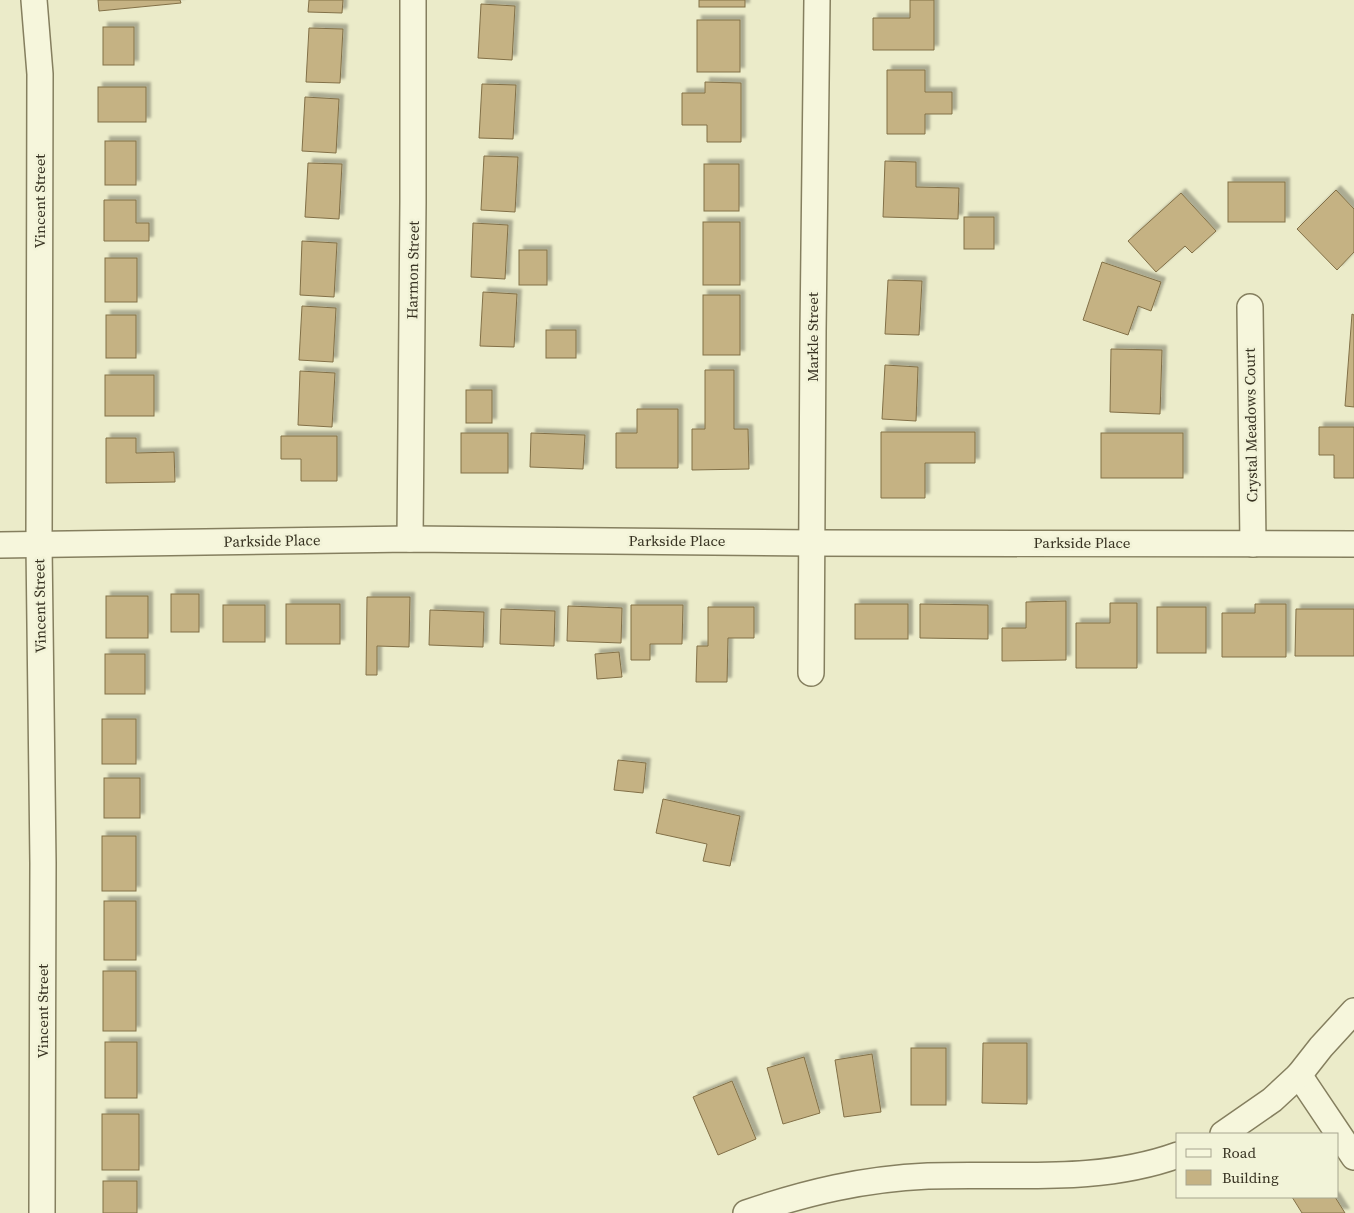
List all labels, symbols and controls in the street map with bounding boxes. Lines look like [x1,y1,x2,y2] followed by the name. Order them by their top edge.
[29,154,50,248] street label: Vincent Street
[401,220,424,319] street label: Harmon Street
[802,292,823,382] street label: Markle Street
[1239,347,1262,503] street label: Crystal Meadows Court
[223,529,321,552] street label: Parkside Place
[628,530,726,551] street label: Parkside Place
[1033,532,1131,553] street label: Parkside Place
[28,559,51,653] street label: Vincent Street
[32,964,53,1058] street label: Vincent Street
[1176,1133,1339,1198] legend
[1222,1142,1256,1163] text: Road
[1222,1167,1279,1188] text: Building

